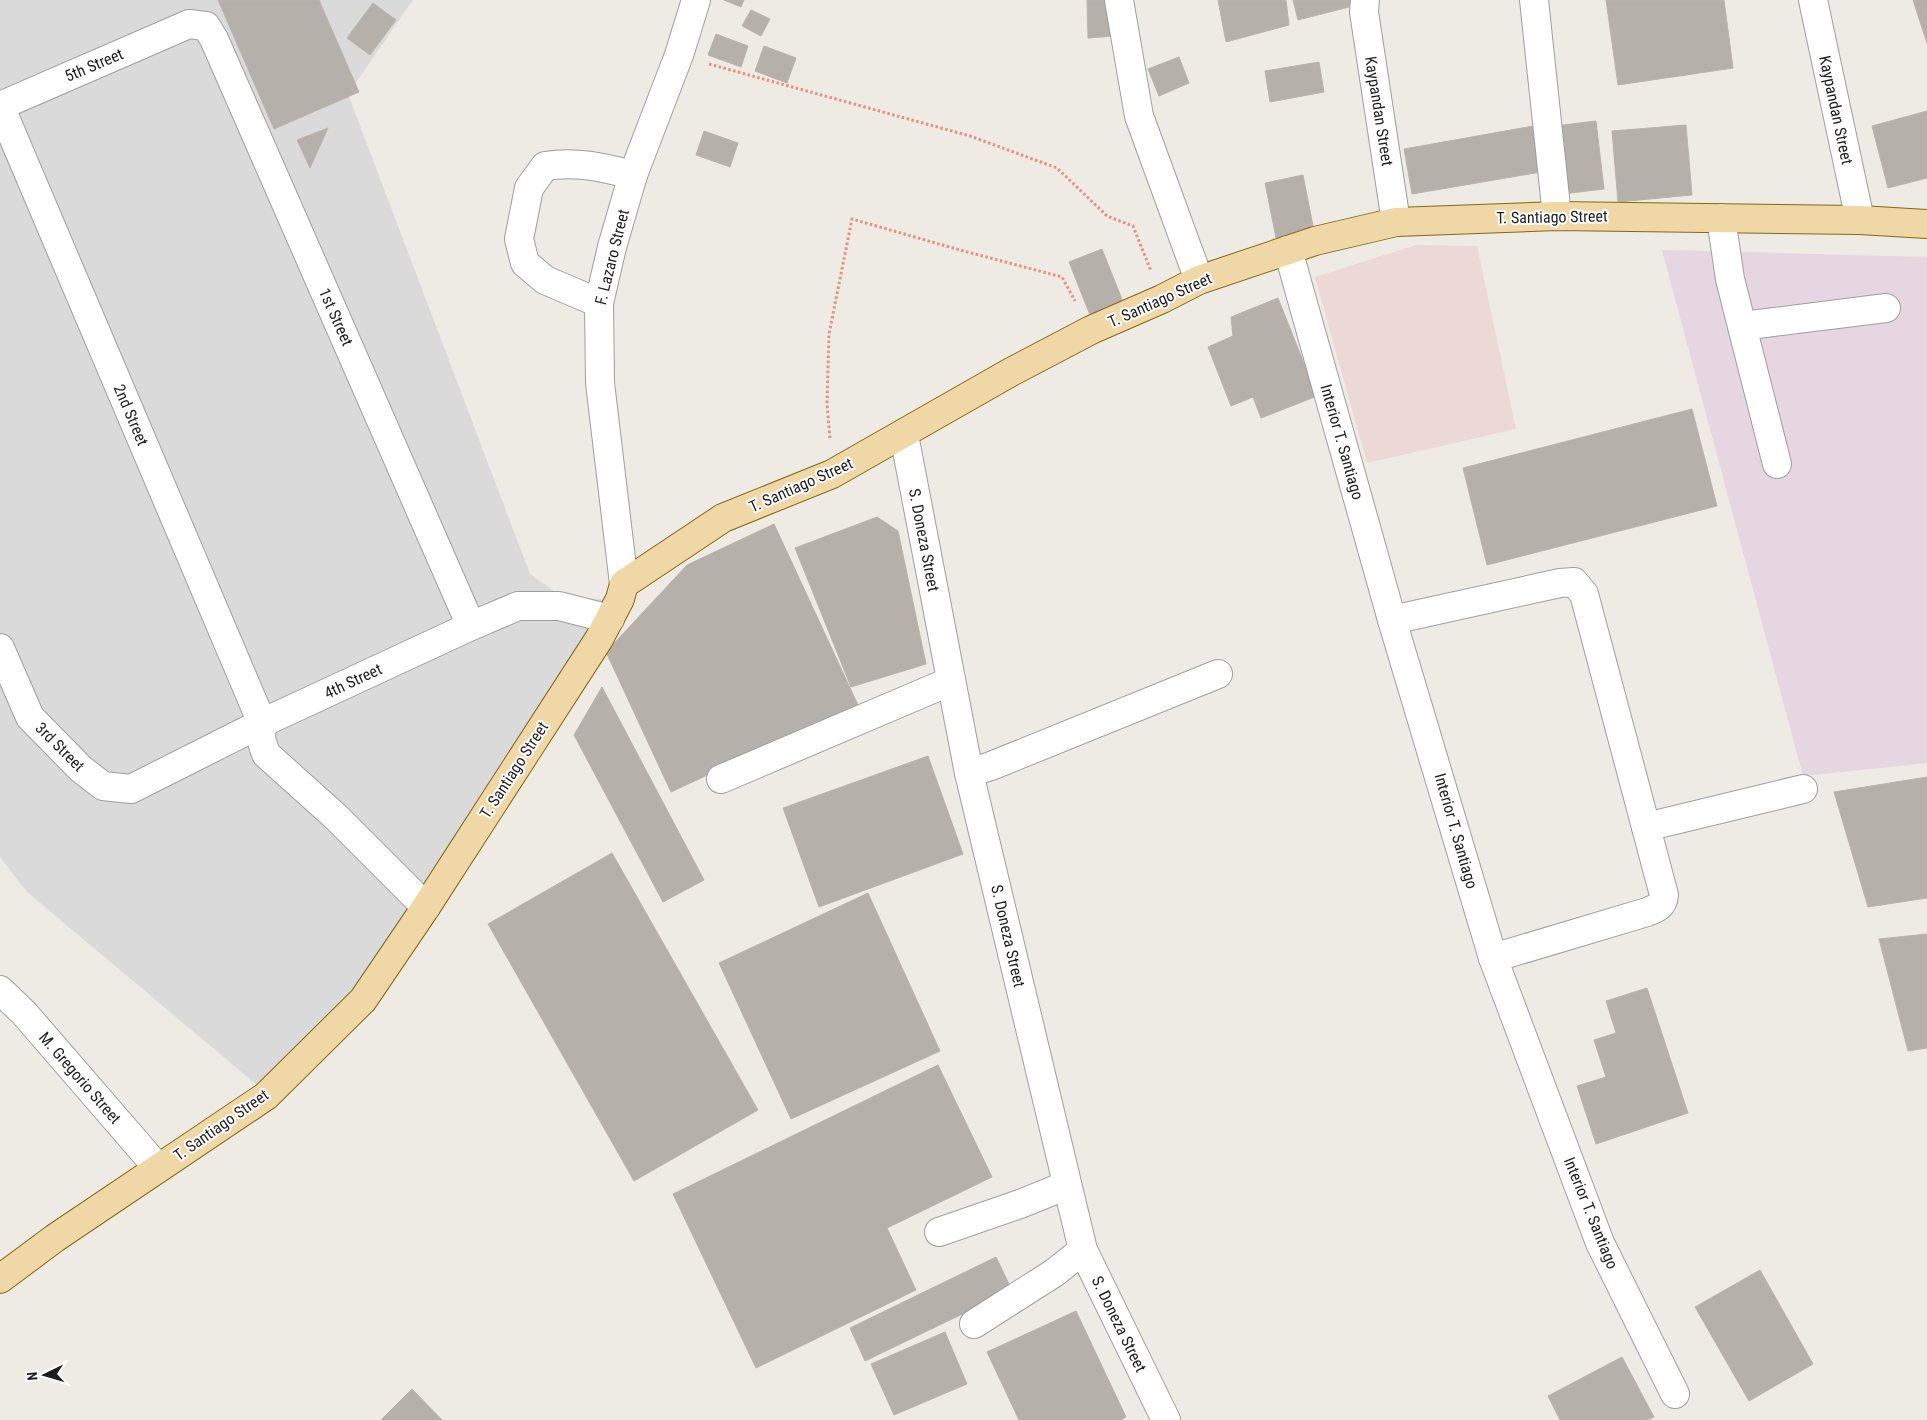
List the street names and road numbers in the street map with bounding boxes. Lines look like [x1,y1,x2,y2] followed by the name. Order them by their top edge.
[62,44,126,86] street label: 5th Street
[1815,54,1857,166] street label: Kaypandan Street
[1361,55,1397,167] street label: Kaypandan Street
[591,207,633,307] street label: F. Lazaro Street
[1496,207,1608,227] street label: T. Santiago Street
[1105,269,1215,331] street label: T. Santiago Street
[315,285,357,349] street label: 1st Street
[110,381,152,449] street label: 2nd Street
[1316,382,1368,502] street label: Interior T. Santiago
[746,454,856,516] street label: T. Santiago Street
[905,487,943,593] street label: S. Doneza Street
[321,659,385,703] street label: 4th Street
[31,718,89,776] street label: 3rd Street
[476,718,552,822] street label: T. Santiago Street
[1430,771,1482,891] street label: Interior T. Santiago
[987,883,1029,989] street label: S. Doneza Street
[35,1028,125,1128] street label: M. Gregorio Street
[170,1085,272,1165] street label: T. Santiago Street
[1560,1154,1622,1272] street label: Interior T. Santiago
[1088,1273,1151,1375] street label: S. Doneza Street

